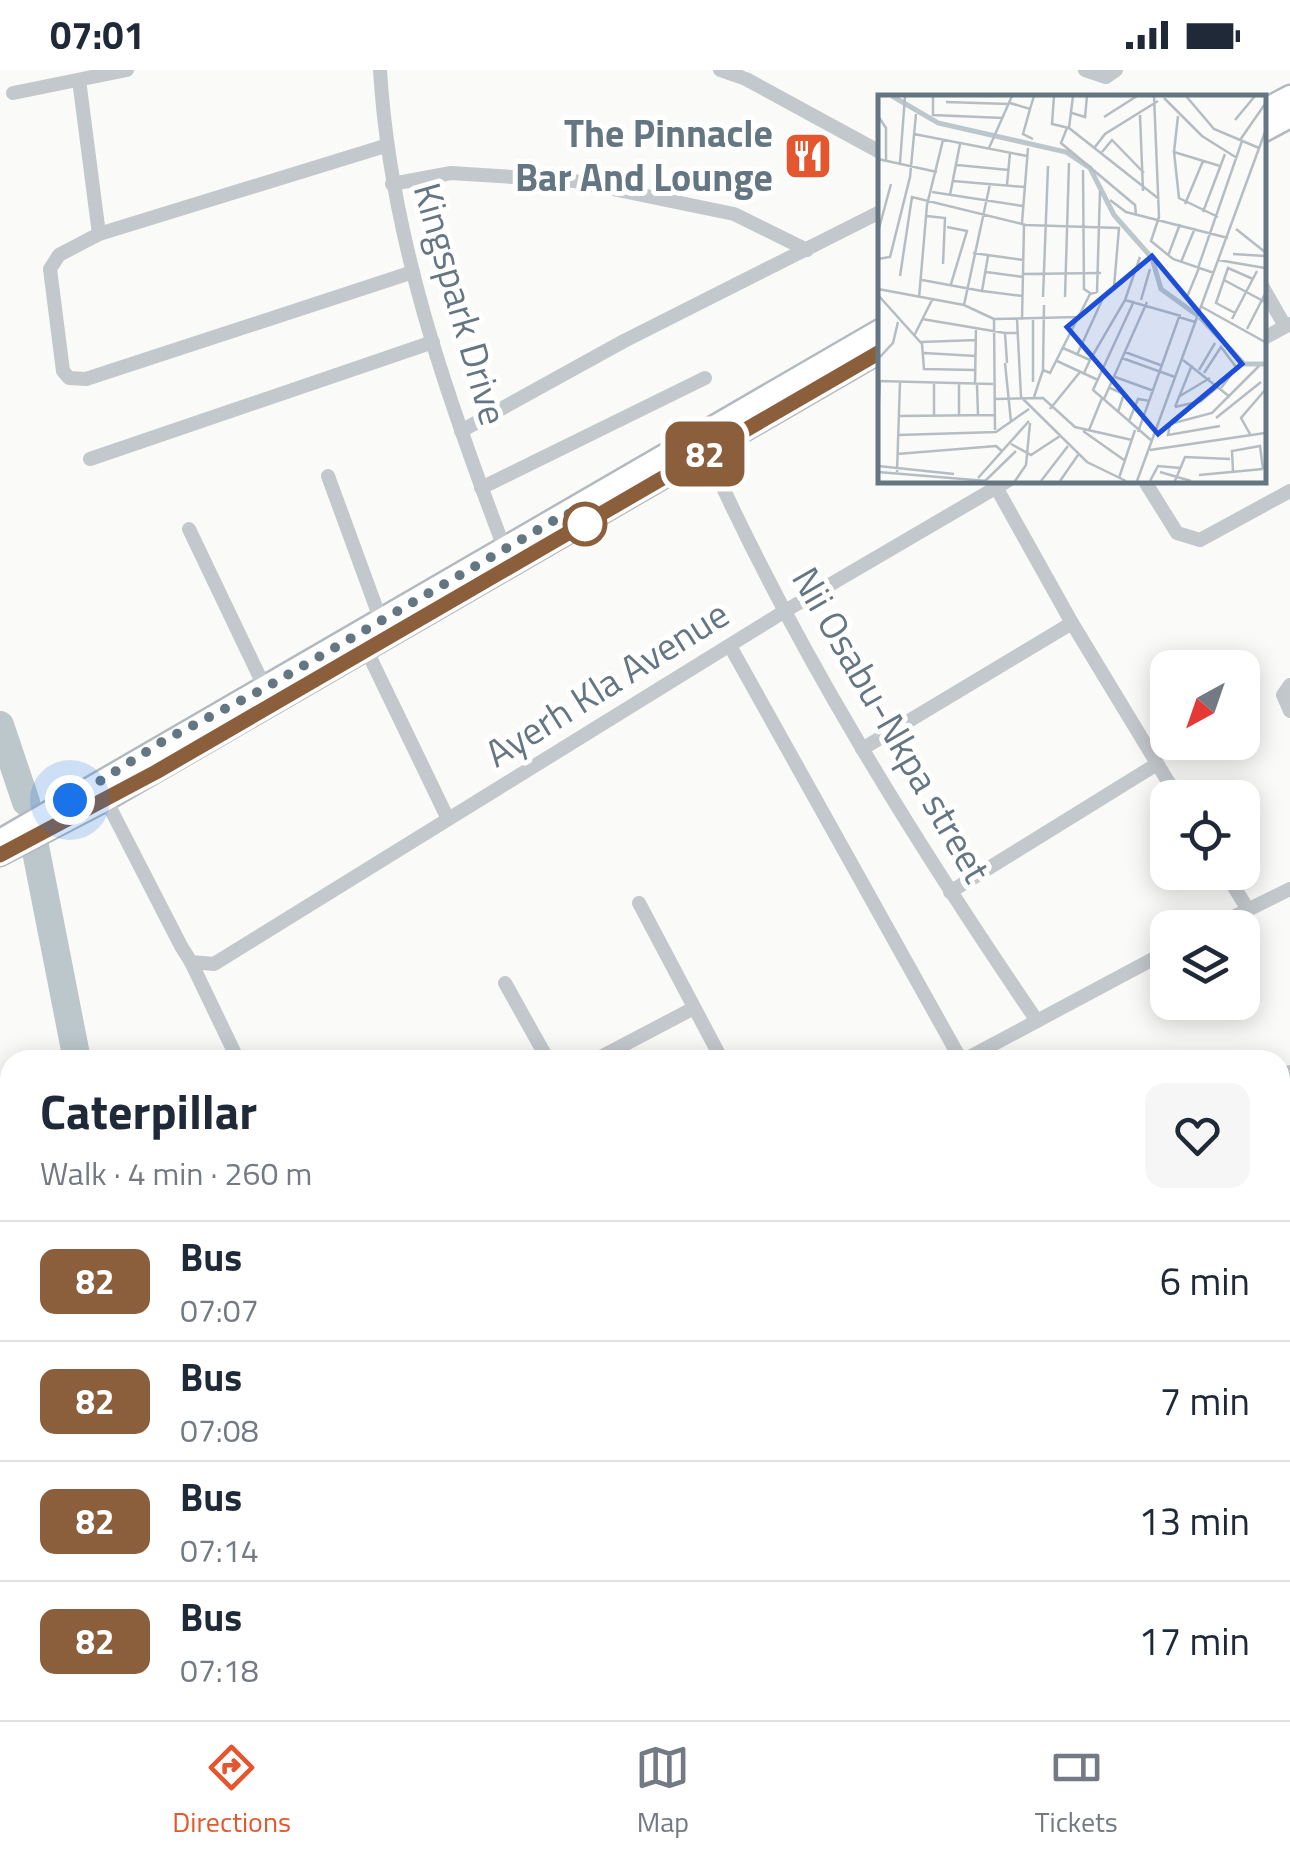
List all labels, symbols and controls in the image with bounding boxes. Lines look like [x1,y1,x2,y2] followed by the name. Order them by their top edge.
[50,6,145,64] text: 07:01
[878,95,1265,482] inset map
[515,104,773,206] place label: The Pinnacle Bar And Lounge
[782,130,834,182] restaurant icon: The Pinnacle Bar And Lounge
[399,176,523,432] street label: Kingspark Drive
[660,422,750,486] line badge: 82
[685,427,725,481] text: 82
[564,503,606,545] unlabelled marker
[778,556,1006,893] street label: Nii Osabu-Nkpa street
[473,585,740,781] street label: Ayerh Kla Avenue
[1150,650,1260,760] north arrow
[1150,650,1260,1020] map controls
[45,775,95,825] your location
[1150,780,1260,890] button: locate
[1150,910,1260,1020] button: layers
[40,1075,257,1148] text: Caterpillar
[1145,1083,1250,1188] button: heart
[40,1149,312,1197] text: Walk · 4 min · 260 m
[180,1228,242,1286] text: Bus
[1160,1252,1250,1310] text: 6 min
[75,1254,115,1308] text: 82
[180,1286,259,1334] text: 07:07
[180,1348,242,1406] text: Bus
[1160,1372,1250,1430] text: 7 min
[75,1374,115,1428] text: 82
[180,1406,259,1454] text: 07:08
[180,1468,242,1526] text: Bus
[1139,1492,1250,1550] text: 13 min
[75,1494,115,1548] text: 82
[180,1526,259,1574] text: 07:14
[180,1588,242,1646] text: Bus
[1139,1612,1250,1670] text: 17 min
[75,1614,115,1668] text: 82
[180,1646,259,1694] text: 07:18
[172,1740,291,1843] tab: Directions
[635,1740,690,1843] tab: Map
[1035,1740,1118,1843] tab: Tickets

